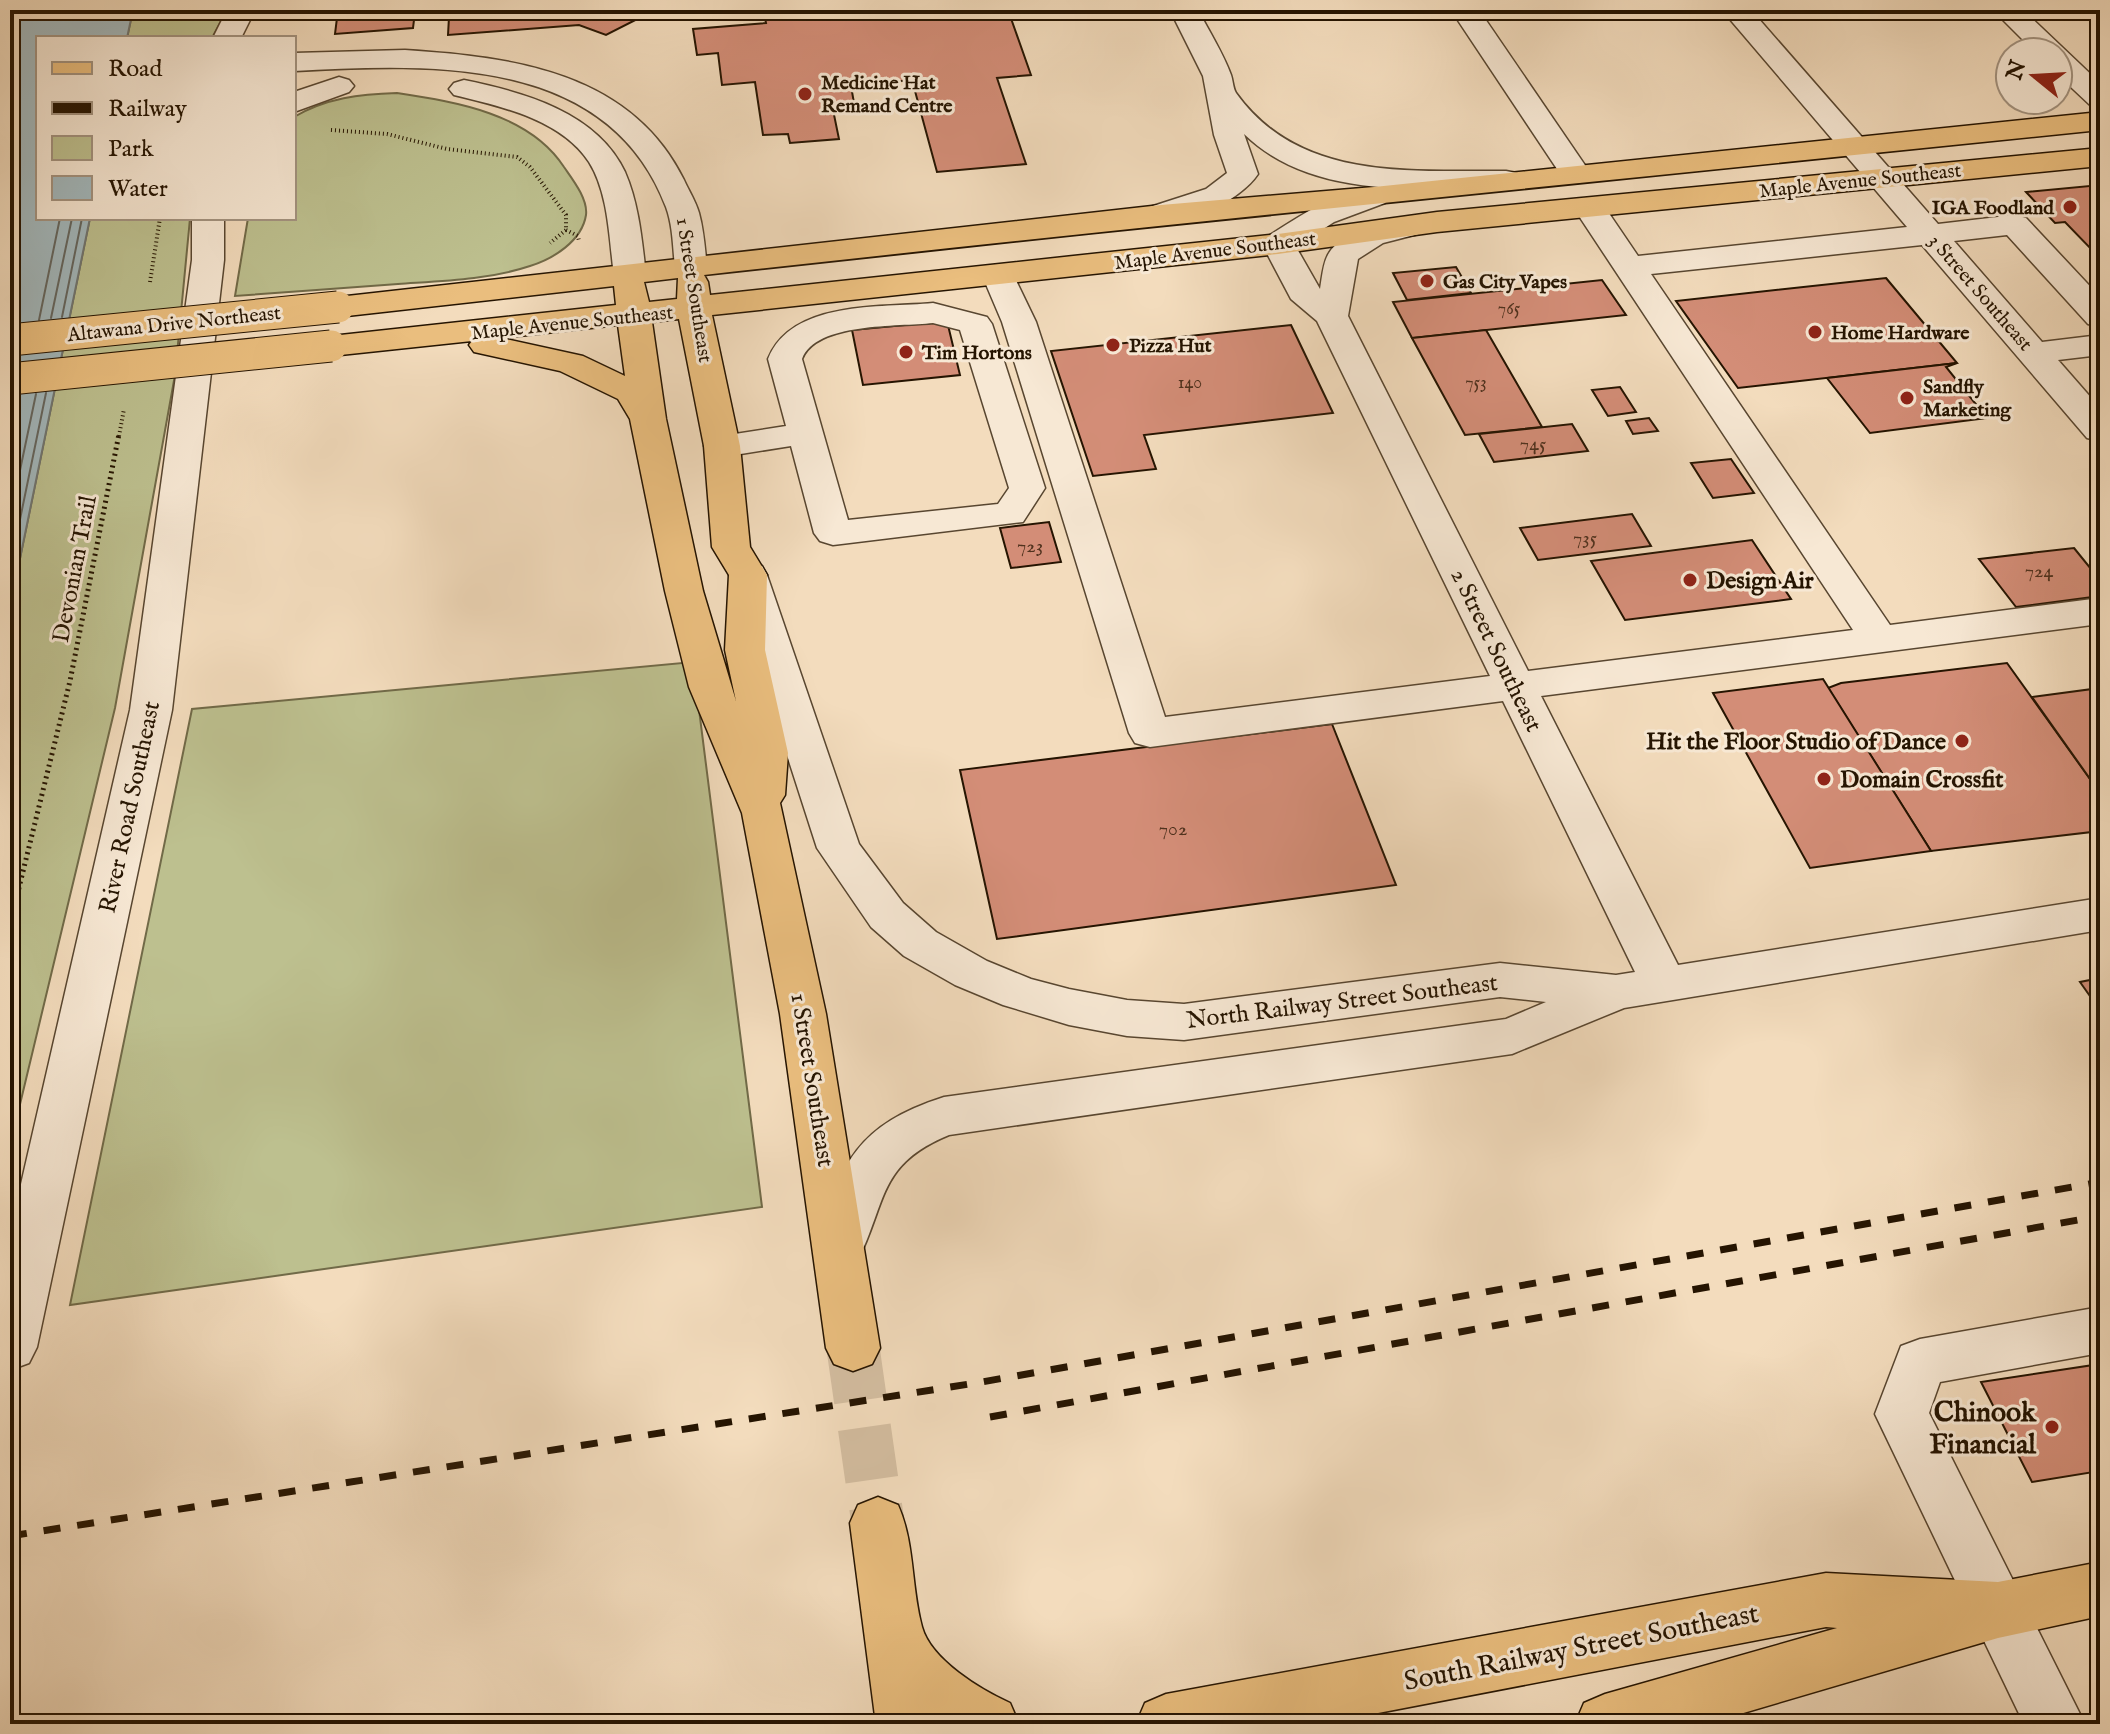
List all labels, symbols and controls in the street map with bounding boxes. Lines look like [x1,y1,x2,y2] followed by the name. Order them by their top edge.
[36,36,296,220] legend
[1994,36,2074,116] north arrow
[108,54,162,85] text: Road
[2000,57,2033,85] text: N
[821,71,953,119] place label: Medicine Hat Remand Centre
[796,85,814,103] marker: Medicine Hat Remand Centre
[108,94,187,125] text: Railway
[108,134,154,165] text: Park
[1758,158,1963,205] street label: Maple Avenue Southeast
[108,174,168,205] text: Water
[1932,196,2055,221] place label: IGA Foodland
[2061,198,2079,216] marker: IGA Foodland
[670,216,717,365] street label: 1 Street Southeast
[1113,227,1318,276] street label: Maple Avenue Southeast
[1922,230,2037,357] street label: 3 Street Southeast
[1443,270,1567,295] place label: Gas City Vapes
[1418,272,1436,290] marker: Gas City Vapes
[1498,298,1521,321] house number: 765
[470,300,675,347] street label: Maple Avenue Southeast
[65,301,282,348] street label: Altawana Drive Northeast
[1831,321,1970,346] place label: Home Hardware
[1806,323,1824,341] marker: Home Hardware
[1129,334,1212,359] place label: Pizza Hut
[1104,336,1122,354] marker: Pizza Hut
[921,341,1032,366] place label: Tim Hortons
[897,343,915,361] marker: Tim Hortons
[1178,372,1202,395] house number: 140
[1465,372,1487,395] house number: 753
[1923,375,2012,423] place label: Sandfly Marketing
[1898,389,1916,407] marker: Sandfly Marketing
[1520,432,1546,457] house number: 745
[46,493,105,645] street label: Devonian Trail
[1573,526,1597,551] house number: 735
[1017,534,1043,559] house number: 723
[2025,559,2053,584] house number: 724
[1443,564,1549,737] street label: 2 Street Southeast
[1706,566,1814,597] place label: Design Air
[1681,571,1699,589] marker: Design Air
[93,698,168,916] street label: River Road Southeast
[1646,727,1946,758] place label: Hit the Floor Studio of Dance
[1953,732,1971,750] marker: Hit the Floor Studio of Dance
[1840,765,2004,796] place label: Domain Crossfit
[1815,770,1833,788] marker: Domain Crossfit
[1159,817,1187,842] house number: 702
[1185,968,1500,1037] street label: North Railway Street Southeast
[782,991,841,1169] street label: 1 Street Southeast
[1930,1396,2037,1463] place label: Chinook Financial
[2043,1418,2061,1436] marker: Chinook Financial
[1401,1597,1762,1700] street label: South Railway Street Southeast

